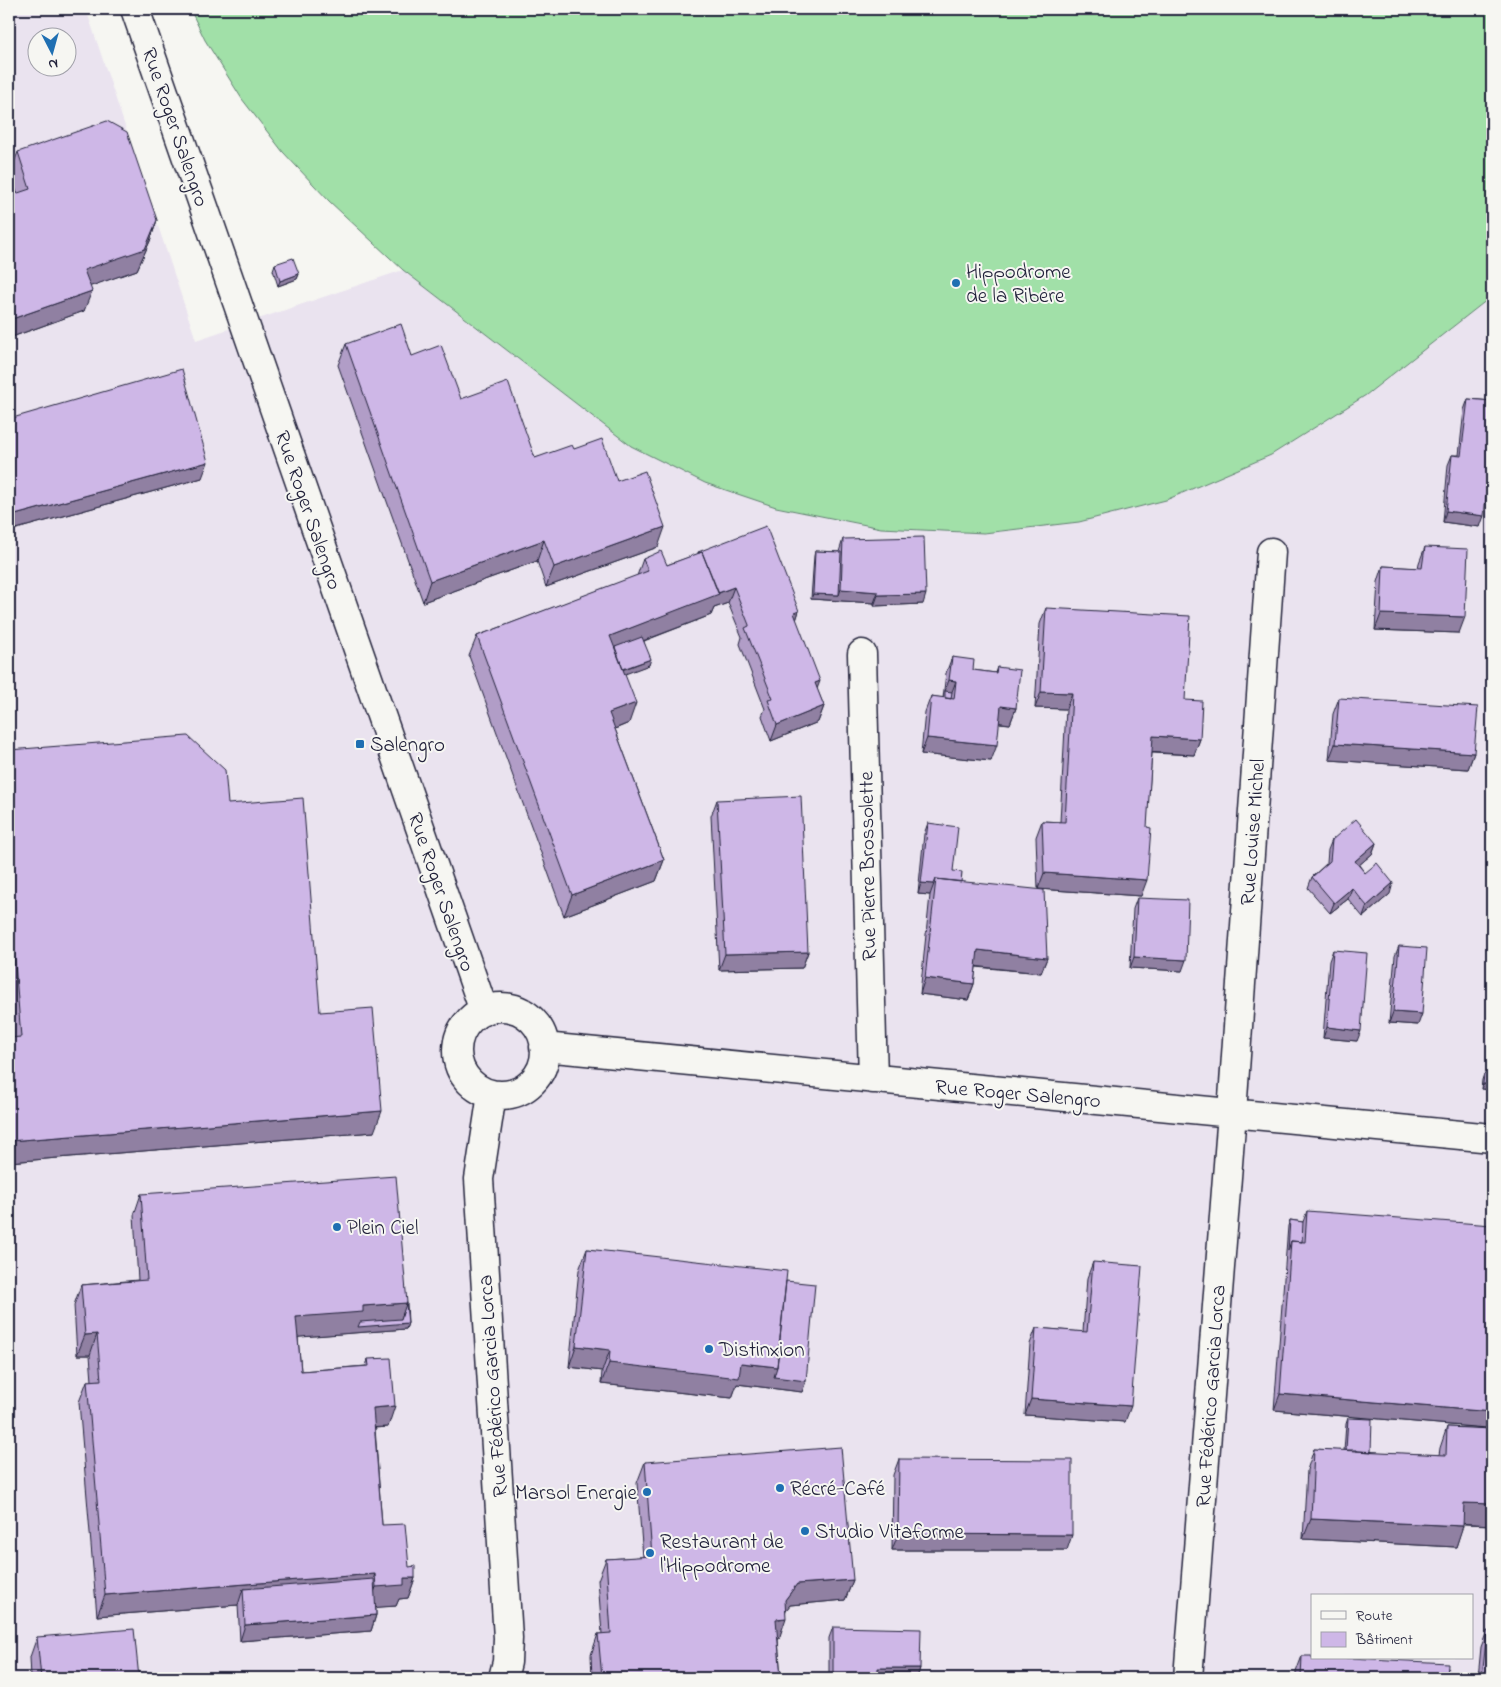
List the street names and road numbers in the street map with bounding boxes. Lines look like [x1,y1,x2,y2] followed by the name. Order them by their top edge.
[131,44,215,212] street label: Rue Roger Salengro
[264,427,348,595] street label: Rue Roger Salengro
[1234,758,1274,906] street label: Rue Louise Michel
[852,770,886,961] street label: Rue Pierre Brossolette
[397,809,481,977] street label: Rue Roger Salengro
[933,1073,1102,1119] street label: Rue Roger Salengro
[471,1274,517,1498] street label: Rue Fédérico Garcia Lorca
[1189,1284,1235,1508] street label: Rue Fédérico Garcia Lorca

